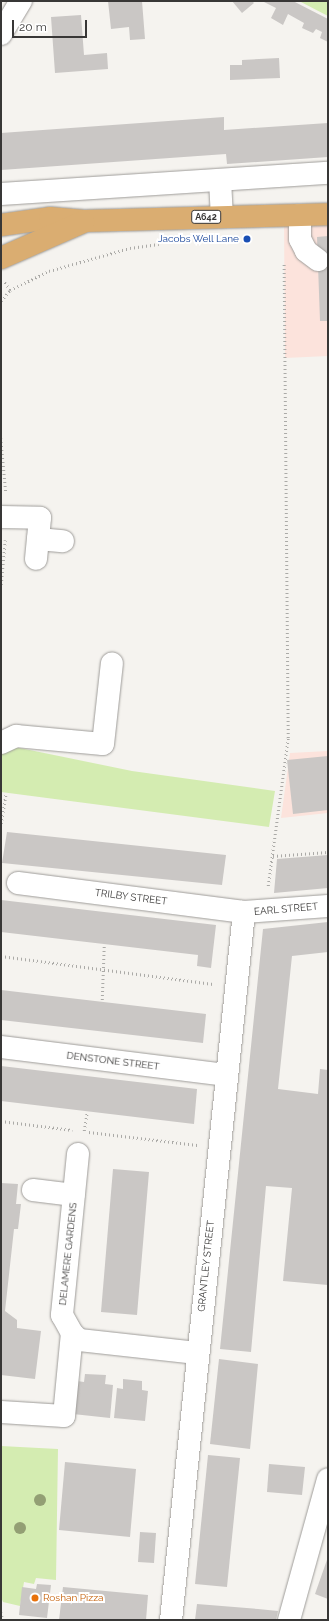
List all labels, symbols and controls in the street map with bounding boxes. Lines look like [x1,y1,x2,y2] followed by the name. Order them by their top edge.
[14,12,89,38] scale bar
[19,20,47,34] text: 20 m
[191,210,221,224] road number: A642
[157,233,239,245] place label: Jacobs Well Lane
[242,234,252,244] marker: Jacobs Well Lane
[94,887,168,907] street label: TRILBY STREET
[253,900,319,918] street label: EARL STREET
[66,1049,160,1073] street label: DENSTONE STREET
[57,1202,79,1306] street label: DELAMERE GARDENS
[195,1220,217,1312] street label: GRANTLEY STREET
[43,1592,103,1604] place label: Roshan Pizza
[30,1593,40,1603] marker: Roshan Pizza

